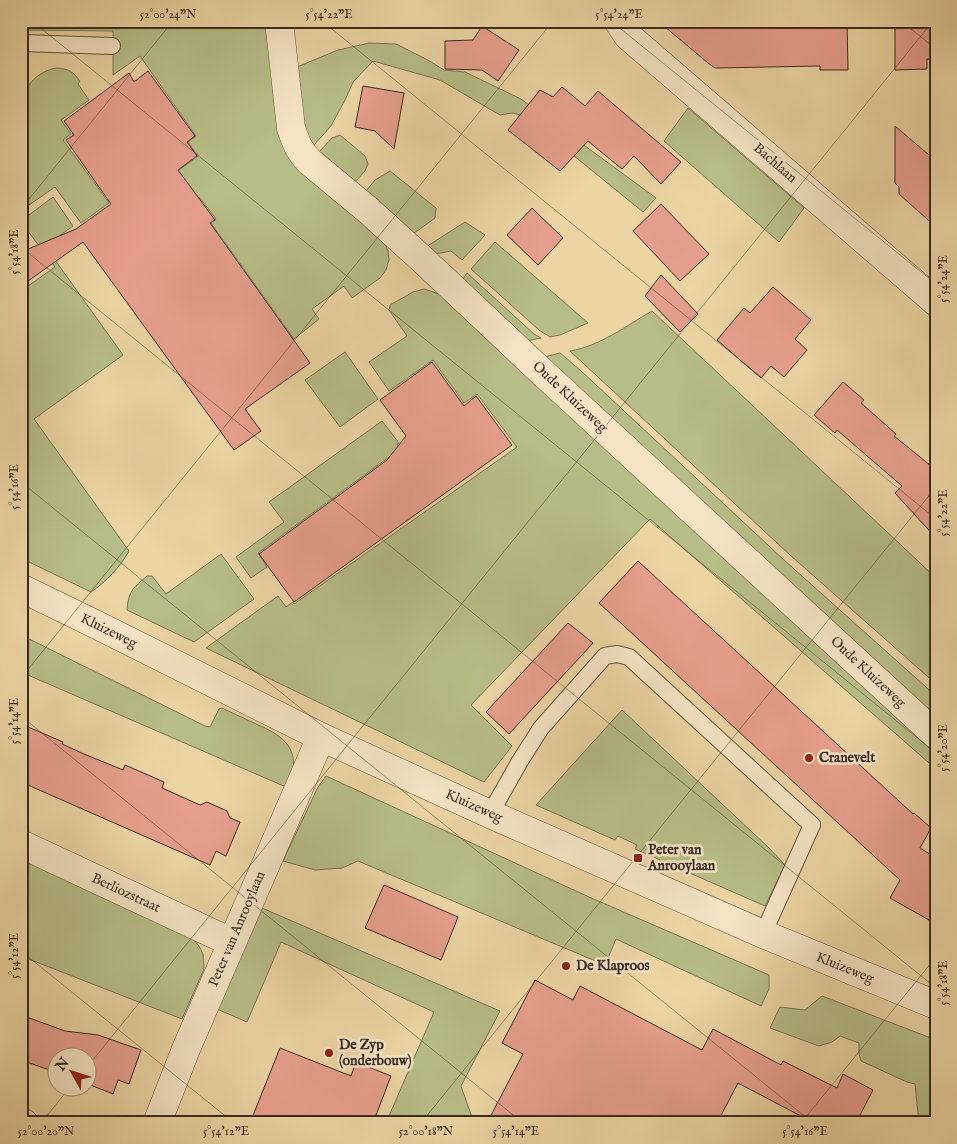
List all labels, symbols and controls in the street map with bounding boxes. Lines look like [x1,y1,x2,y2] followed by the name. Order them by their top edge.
[140,7,197,22] text: 52°00'24"N
[305,7,353,22] text: 5°54'22"E
[595,7,643,22] text: 5°54'24"E
[749,139,801,187] street label: Bachlaan
[7,229,22,275] text: 5°54'18"E
[936,255,951,303] text: 5°54'24"E
[528,357,612,437] street label: Oude Kluizeweg
[7,464,22,510] text: 5°54'16"E
[936,489,951,537] text: 5°54'22"E
[78,610,141,653] street label: Kluizeweg
[826,632,910,712] street label: Oude Kluizeweg
[7,698,22,744] text: 5°54'14"E
[936,724,951,772] text: 5°54'20"E
[819,749,875,767] place label: Cranevelt
[803,752,815,764] marker: Cranevelt
[442,785,506,827] street label: Kluizeweg
[647,841,716,875] place label: Peter van Anrooylaan
[632,852,644,864] marker: Peter van Anrooylaan
[205,868,270,989] street label: Peter van Anrooylaan
[89,869,164,917] street label: Berliozstraat
[7,933,22,979] text: 5°54'12"E
[813,948,877,988] street label: Kluizeweg
[576,957,650,975] place label: De Klaproos
[560,960,572,972] marker: De Klaproos
[936,960,951,1006] text: 5°54'18"E
[339,1036,412,1070] place label: De Zyp (onderbouw)
[48,1046,98,1096] north arrow
[323,1047,335,1059] marker: De Zyp (onderbouw)
[51,1054,73,1076] text: N
[18,1124,75,1139] text: 52°00'20"N
[203,1124,249,1139] text: 5°54'12"E
[399,1124,454,1139] text: 52°00'18"N
[493,1124,539,1139] text: 5°54'14"E
[782,1124,828,1139] text: 5°54'16"E

